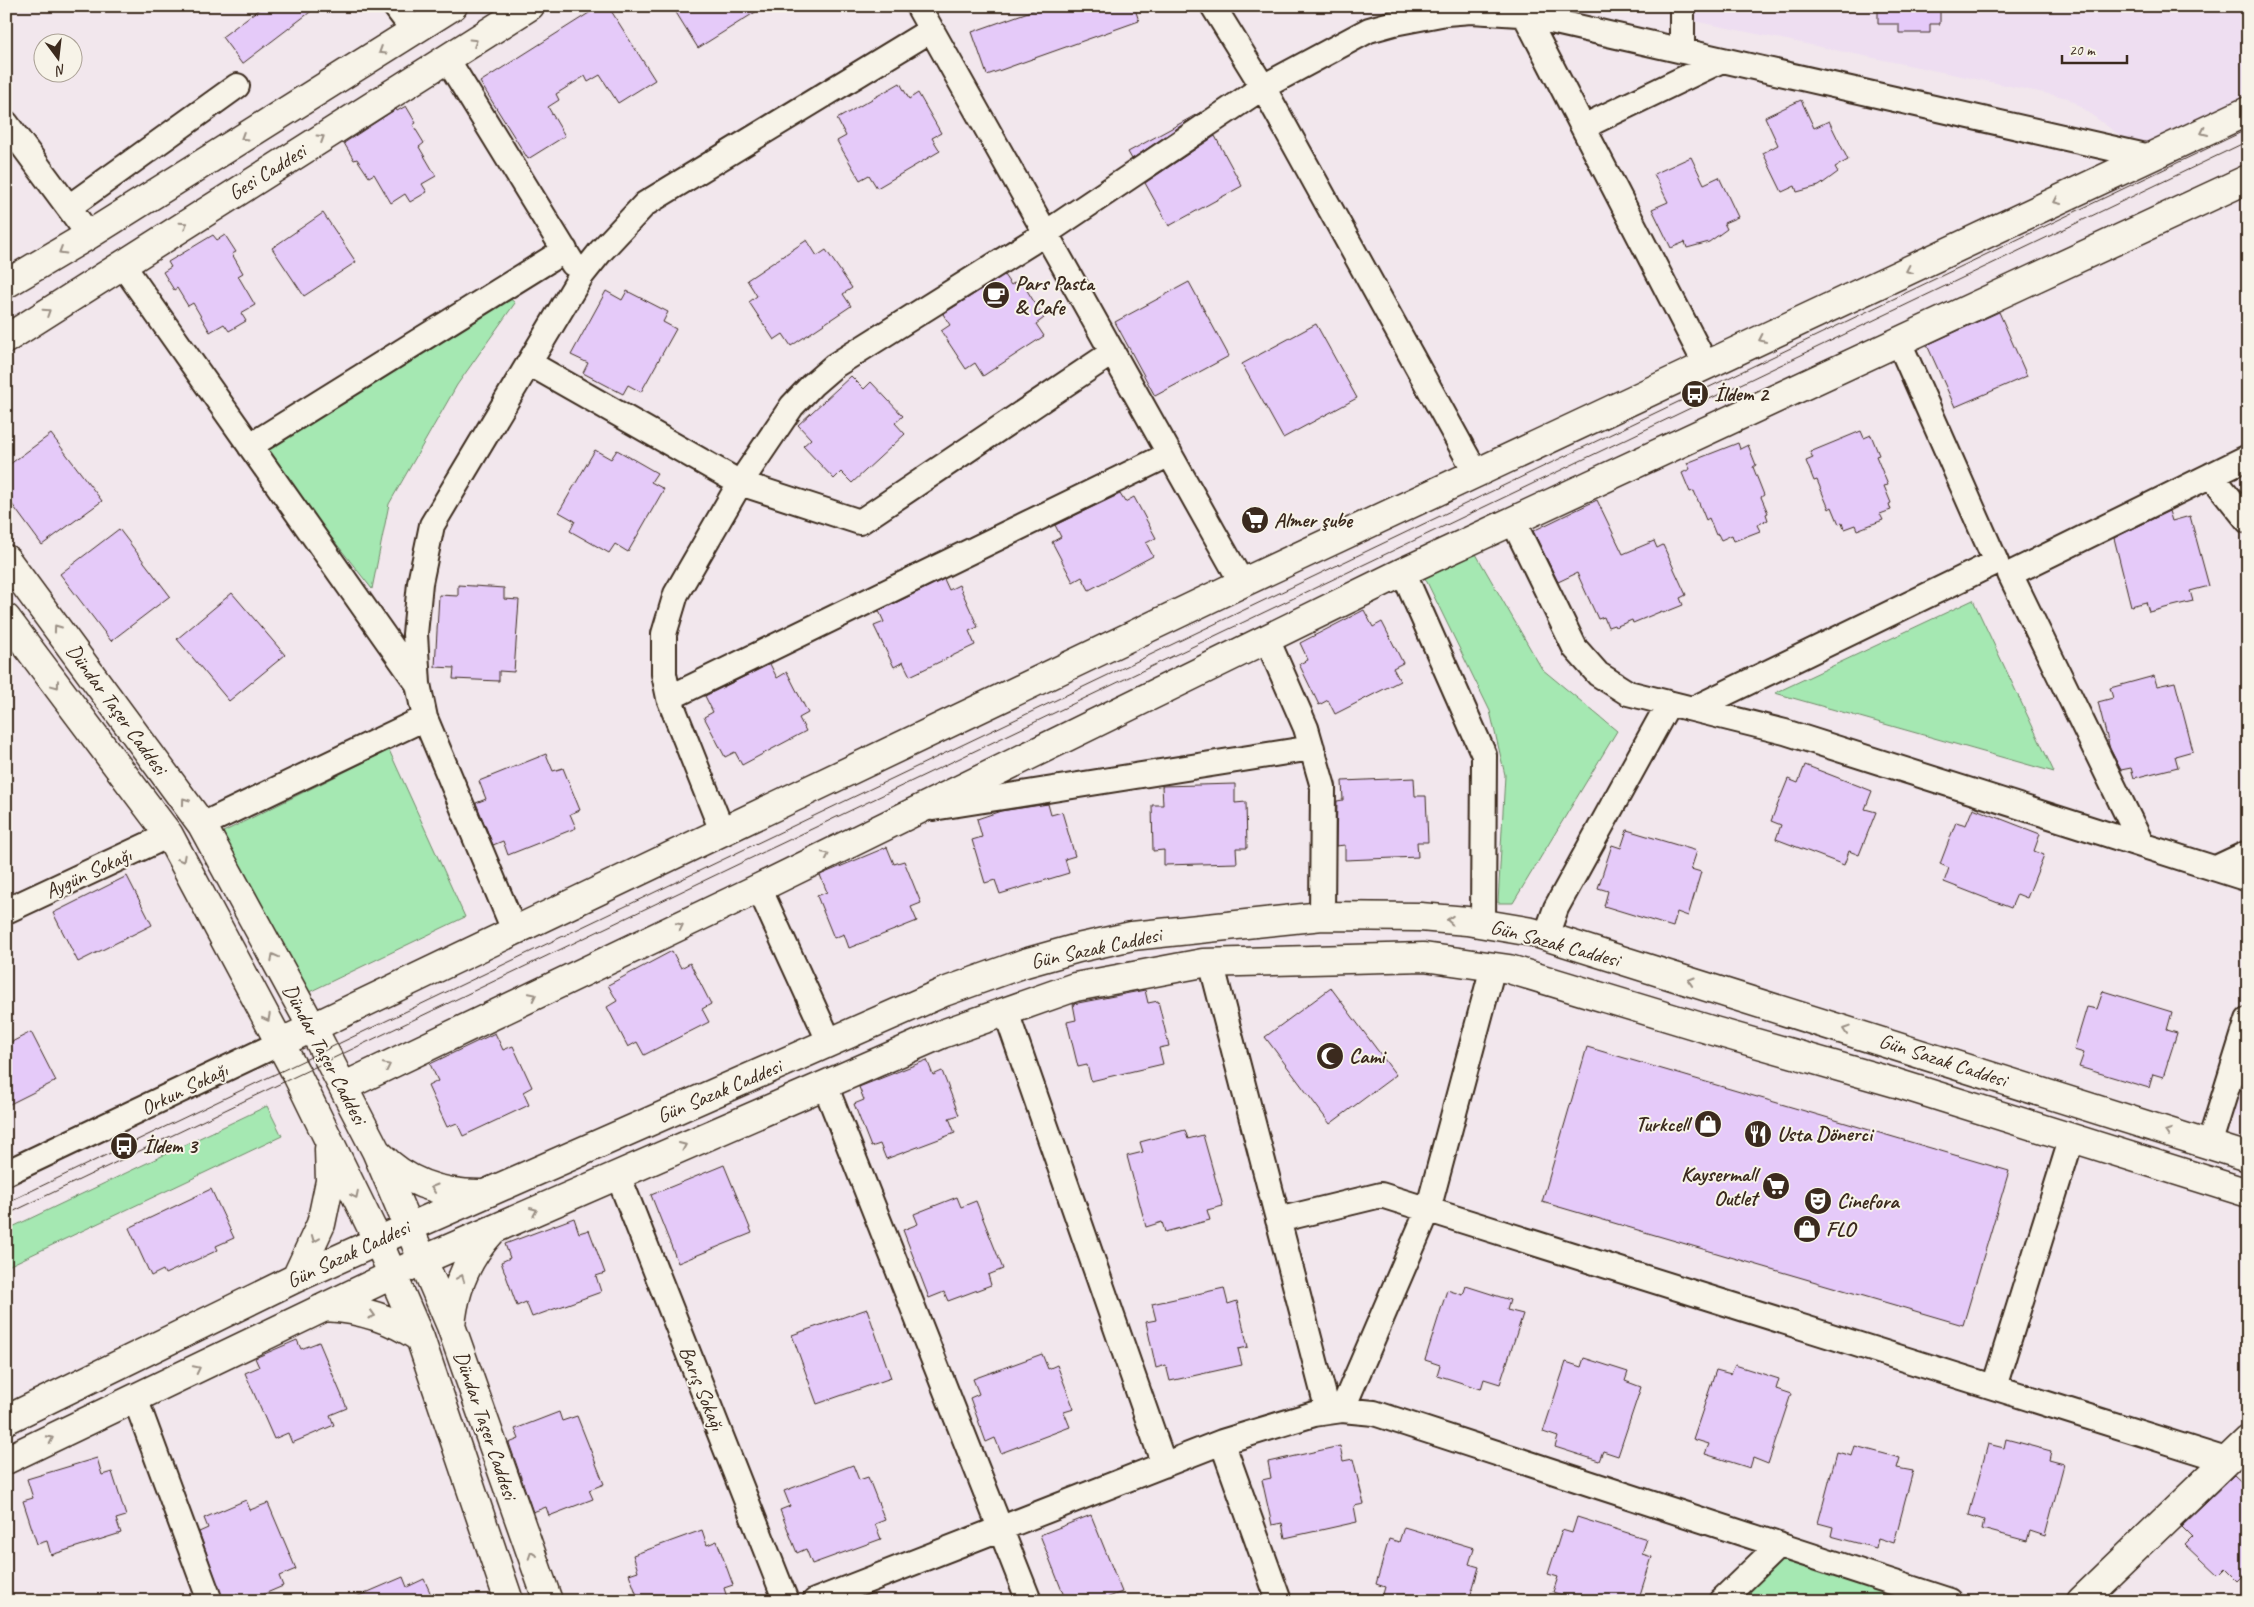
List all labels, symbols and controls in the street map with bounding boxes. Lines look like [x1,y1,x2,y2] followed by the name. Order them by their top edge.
[32,32,82,82] north arrow
[2062,32,2126,64] scale bar
[468,39,477,48] one-way arrow
[2069,41,2096,60] text: 20 m
[378,45,387,54] one-way arrow
[53,61,68,80] text: N
[2200,125,2209,136] one-way arrow
[241,131,250,141] one-way arrow
[316,134,325,144] one-way arrow
[223,136,313,206] street label: Gesi Caddesi
[2053,194,2062,204] one-way arrow
[179,221,188,231] one-way arrow
[58,245,67,255] one-way arrow
[1905,263,1914,274] one-way arrow
[1015,270,1096,320] place label: Pars Pasta & Cafe
[981,280,1011,310] cafe icon: Pars Pasta & Cafe
[42,309,51,319] one-way arrow
[1758,332,1767,343] one-way arrow
[1680,379,1710,409] bus stop icon: İldem 2
[1714,381,1771,407] place label: İldem 2
[1240,505,1270,535] supermarket icon: Almer şube
[1274,507,1354,533] place label: Almer şube
[54,624,63,634] one-way arrow
[61,639,175,782] street label: Dündar Taşer Caddesi
[51,679,59,688] one-way arrow
[182,798,190,807] one-way arrow
[41,841,136,904] street label: Aygün Sokağı
[821,851,830,861] one-way arrow
[176,854,186,863] one-way arrow
[1488,913,1625,974] street label: Gün Sazak Caddesi
[1445,914,1453,925] one-way arrow
[1028,921,1167,975] street label: Gün Sazak Caddesi
[675,922,684,932] one-way arrow
[270,953,280,962] one-way arrow
[1688,977,1696,987] one-way arrow
[277,979,374,1131] street label: Dündar Taşer Caddesi
[528,992,537,1002] one-way arrow
[261,1013,271,1022] one-way arrow
[1843,1026,1851,1036] one-way arrow
[1876,1027,2013,1094] street label: Gün Sazak Caddesi
[1315,1041,1345,1071] mosque icon: Cami
[1349,1043,1387,1069] place label: Cami
[653,1052,788,1129] street label: Gün Sazak Caddesi
[136,1056,233,1121] street label: Orkun Sokağı
[381,1062,390,1072] one-way arrow
[1693,1109,1723,1139] shop icon: Turkcell
[1636,1111,1693,1137] place label: Turkcell
[1743,1119,1773,1149] restaurant icon: Usta Dönerci
[1777,1121,1875,1147] place label: Usta Dönerci
[2164,1127,2173,1137] one-way arrow
[109,1131,139,1161] bus stop icon: İldem 3
[143,1133,200,1159] place label: İldem 3
[678,1142,687,1153] one-way arrow
[1681,1161,1761,1211] place label: Kaysermall Outlet
[1761,1171,1791,1201] supermarket icon: Kaysermall Outlet
[430,1183,438,1193] one-way arrow
[1803,1186,1833,1216] theatre icon: Cinefora
[1837,1188,1900,1214] place label: Cinefora
[349,1189,359,1198] one-way arrow
[529,1207,538,1217] one-way arrow
[282,1213,416,1294] street label: Gün Sazak Caddesi
[1792,1214,1822,1244] shop icon: FLO
[1826,1216,1858,1242] place label: FLO
[310,1234,321,1243] one-way arrow
[456,1275,466,1283] one-way arrow
[368,1309,376,1319] one-way arrow
[673,1342,731,1435] street label: Barış Sokağı
[448,1347,525,1505] street label: Dündar Taşer Caddesi
[192,1364,201,1375] one-way arrow
[45,1435,54,1445] one-way arrow
[528,1551,538,1559] one-way arrow

